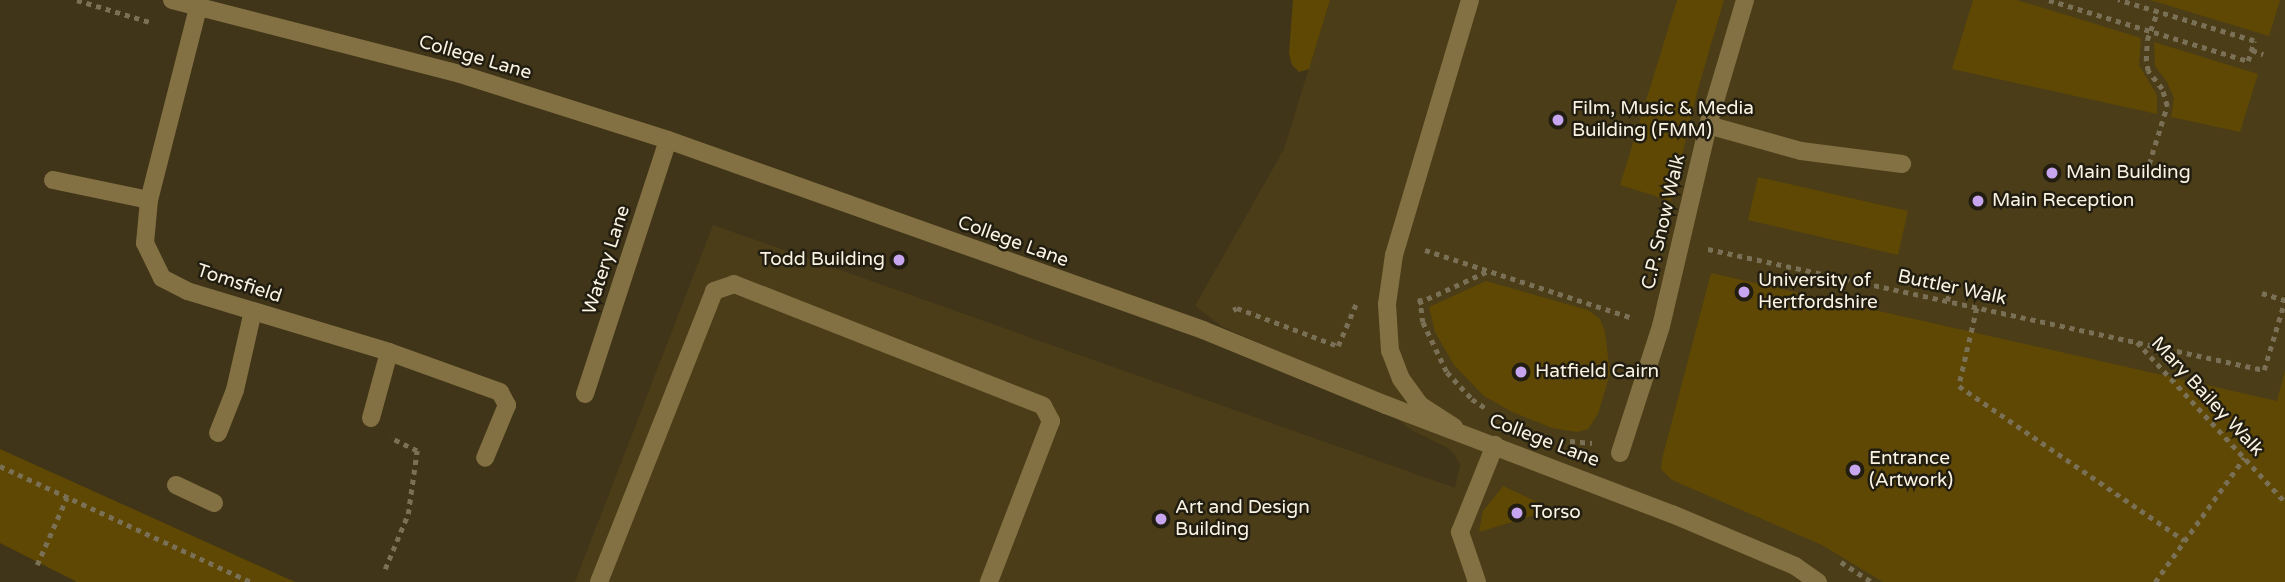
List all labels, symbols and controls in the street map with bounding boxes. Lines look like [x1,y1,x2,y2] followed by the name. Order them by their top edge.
[416,31,534,85] street label: College Lane
[1572,98,1754,142] place label: Film, Music & Media Building (FMM)
[1550,112,1566,128] marker: Film, Music & Media Building (FMM)
[1637,152,1691,292] street label: C.P. Snow Walk
[2066,162,2191,184] place label: Main Building
[2044,165,2060,181] marker: Main Building
[1992,190,2134,212] place label: Main Reception
[1970,193,1986,209] marker: Main Reception
[579,203,635,317] street label: Watery Lane
[954,211,1072,273] street label: College Lane
[760,249,885,271] place label: Todd Building
[891,252,907,268] marker: Todd Building
[194,260,284,308] street label: Tomsfield
[1895,265,2009,311] street label: Buttler Walk
[1758,270,1878,314] place label: University of Hertfordshire
[1736,284,1752,300] marker: University of Hertfordshire
[2146,333,2268,461] street label: Mary Bailey Walk
[1535,361,1659,383] place label: Hatfield Cairn
[1513,364,1529,380] marker: Hatfield Cairn
[1486,410,1602,472] street label: College Lane
[1869,448,1953,492] place label: Entrance (Artwork)
[1847,462,1863,478] marker: Entrance (Artwork)
[1175,497,1310,541] place label: Art and Design Building
[1531,502,1581,524] place label: Torso
[1509,505,1525,521] marker: Torso
[1153,511,1169,527] marker: Art and Design Building

